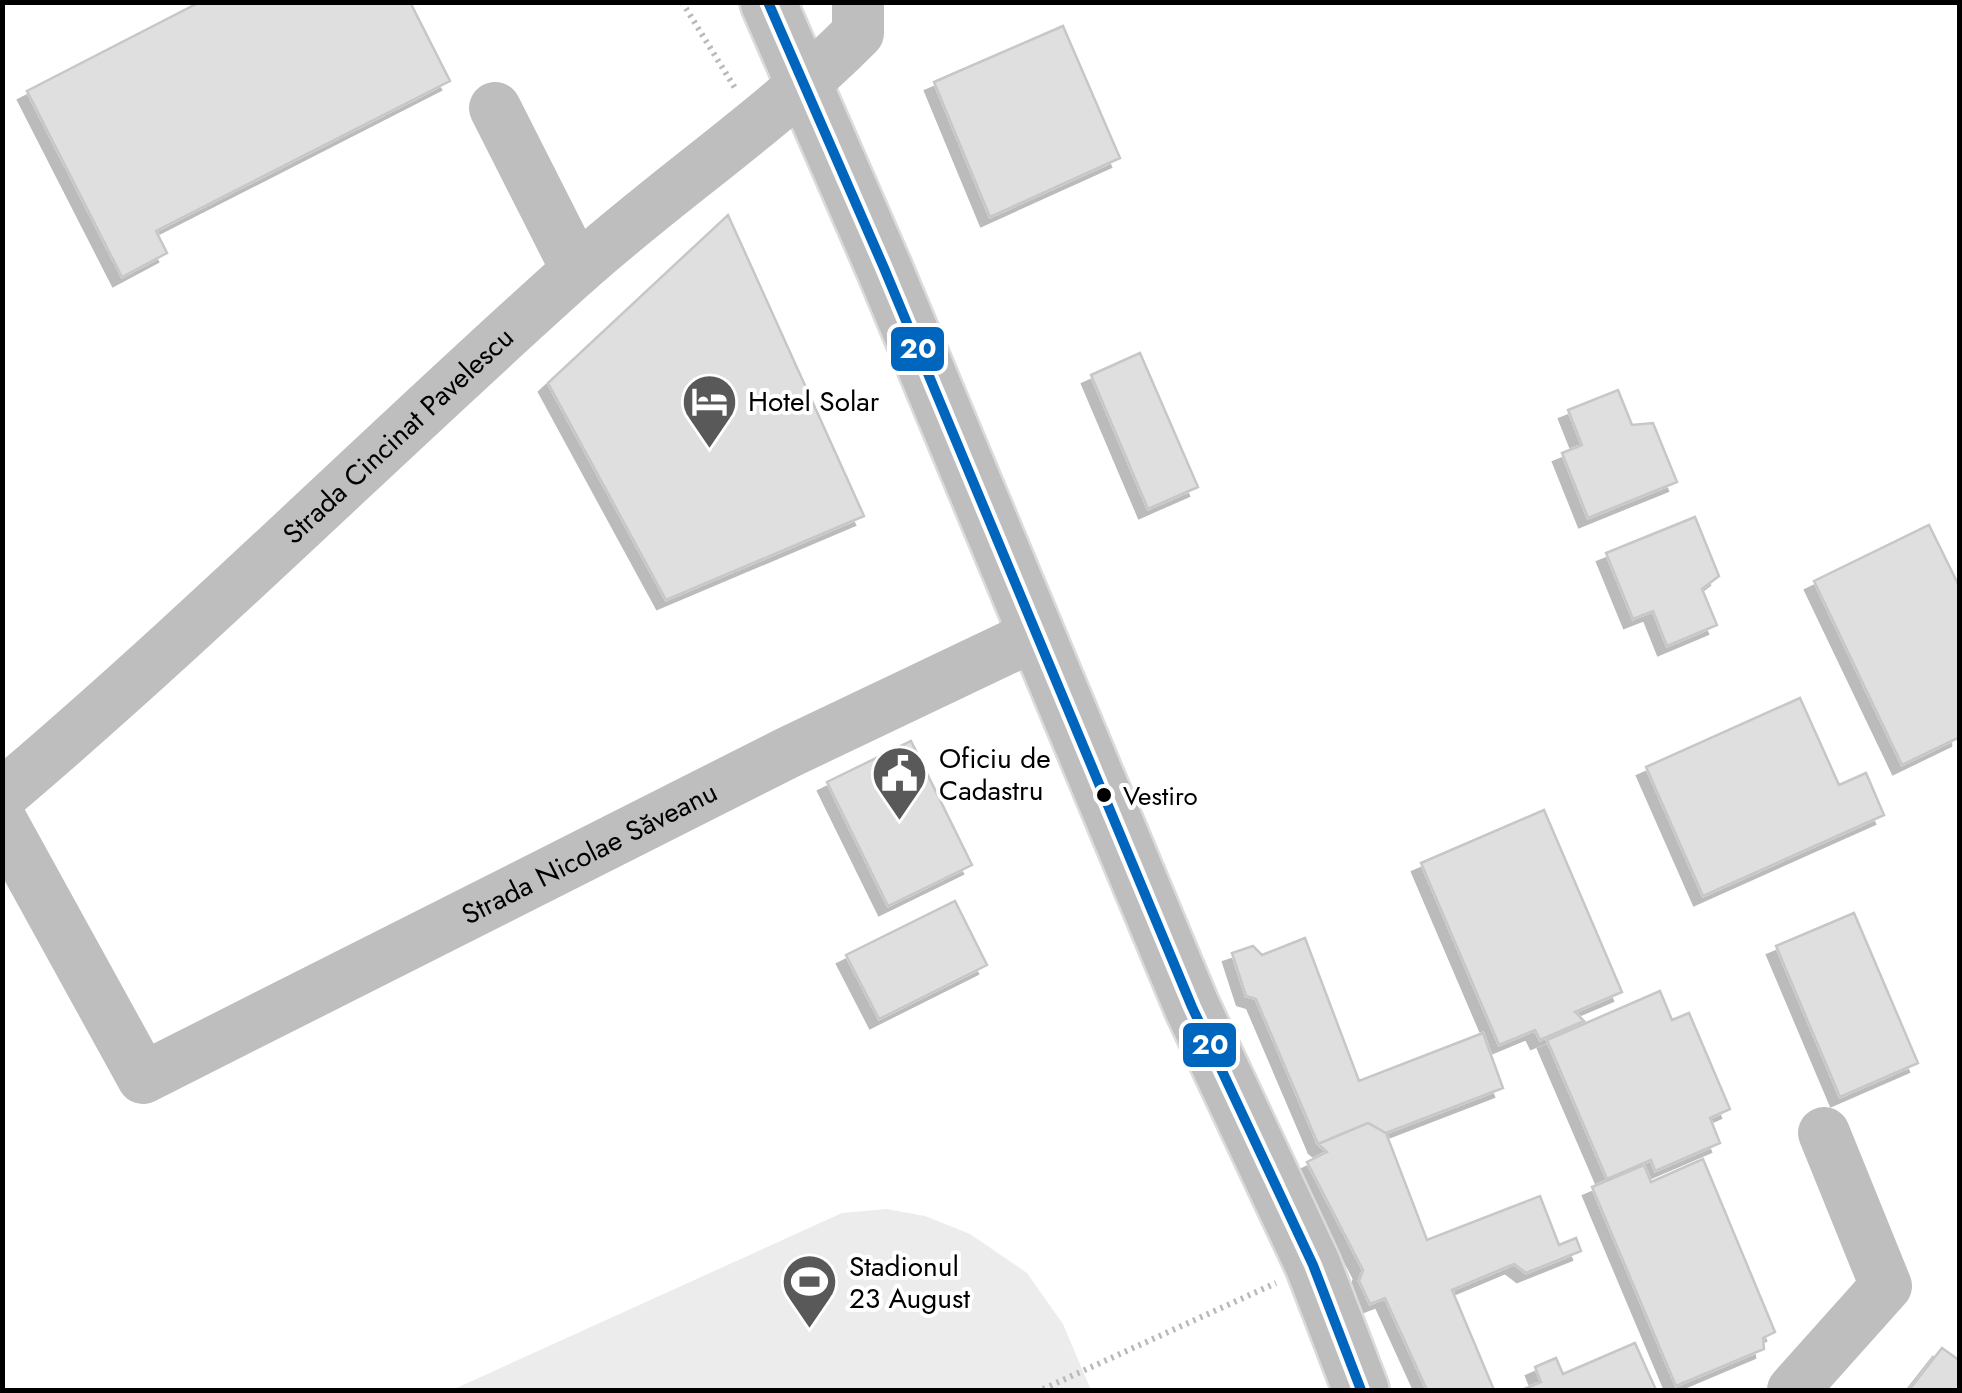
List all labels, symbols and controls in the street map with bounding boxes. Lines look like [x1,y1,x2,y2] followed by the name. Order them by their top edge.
[274,317,523,554] street label: Strada Cincinat Pavelescu
[889,325,946,373] line badge: 20
[900,328,936,369] text: 20
[679,371,739,450] hotel icon: Hotel Solar
[748,381,880,422] place label: Hotel Solar
[939,738,1051,811] place label: Oficiu de Cadastru
[870,744,930,823] public building icon: Oficiu de Cadastru
[455,772,724,935] street label: Strada Nicolae Săveanu
[1123,777,1198,815] place label: Vestiro
[1094,785,1114,805] marker: Vestiro
[1181,1021,1238,1069] line badge: 20
[1192,1024,1228,1065] text: 20
[849,1246,970,1319] place label: Stadionul 23 August
[780,1252,840,1331] sports icon: Stadionul 23 August

